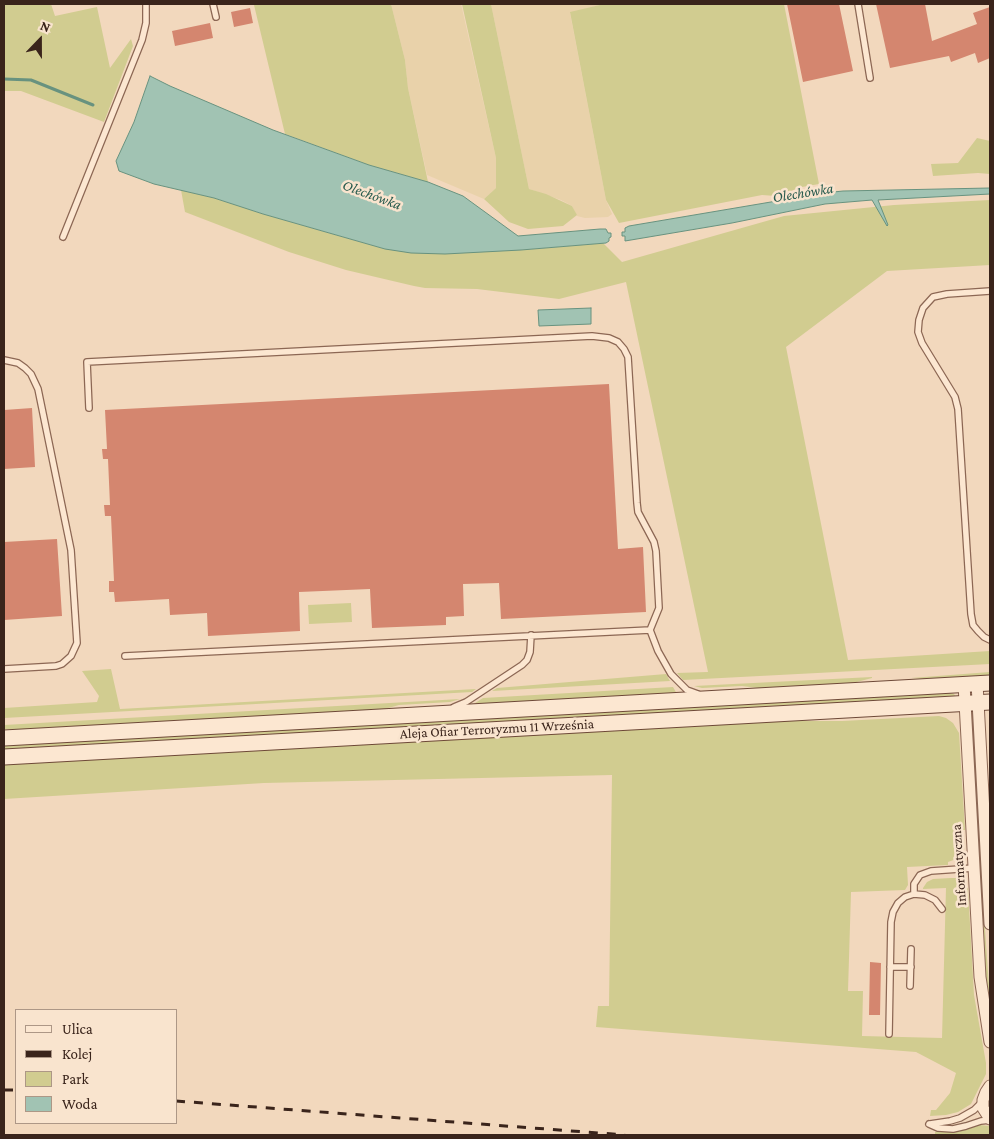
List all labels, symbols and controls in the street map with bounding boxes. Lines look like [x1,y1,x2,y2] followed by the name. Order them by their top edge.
[15,15,65,65] north arrow
[38,17,53,35] text: N
[340,176,404,214] water label: Olechówka
[771,179,835,207] water label: Olechówka
[399,716,595,742] street label: Aleja Ofiar Terroryzmu 11 Września
[948,823,970,907] street label: Informatyczna
[15,1009,178,1124] legend
[62,1021,93,1037] text: Ulica
[62,1046,92,1062] text: Kolej
[62,1071,89,1087] text: Park
[62,1096,97,1112] text: Woda

